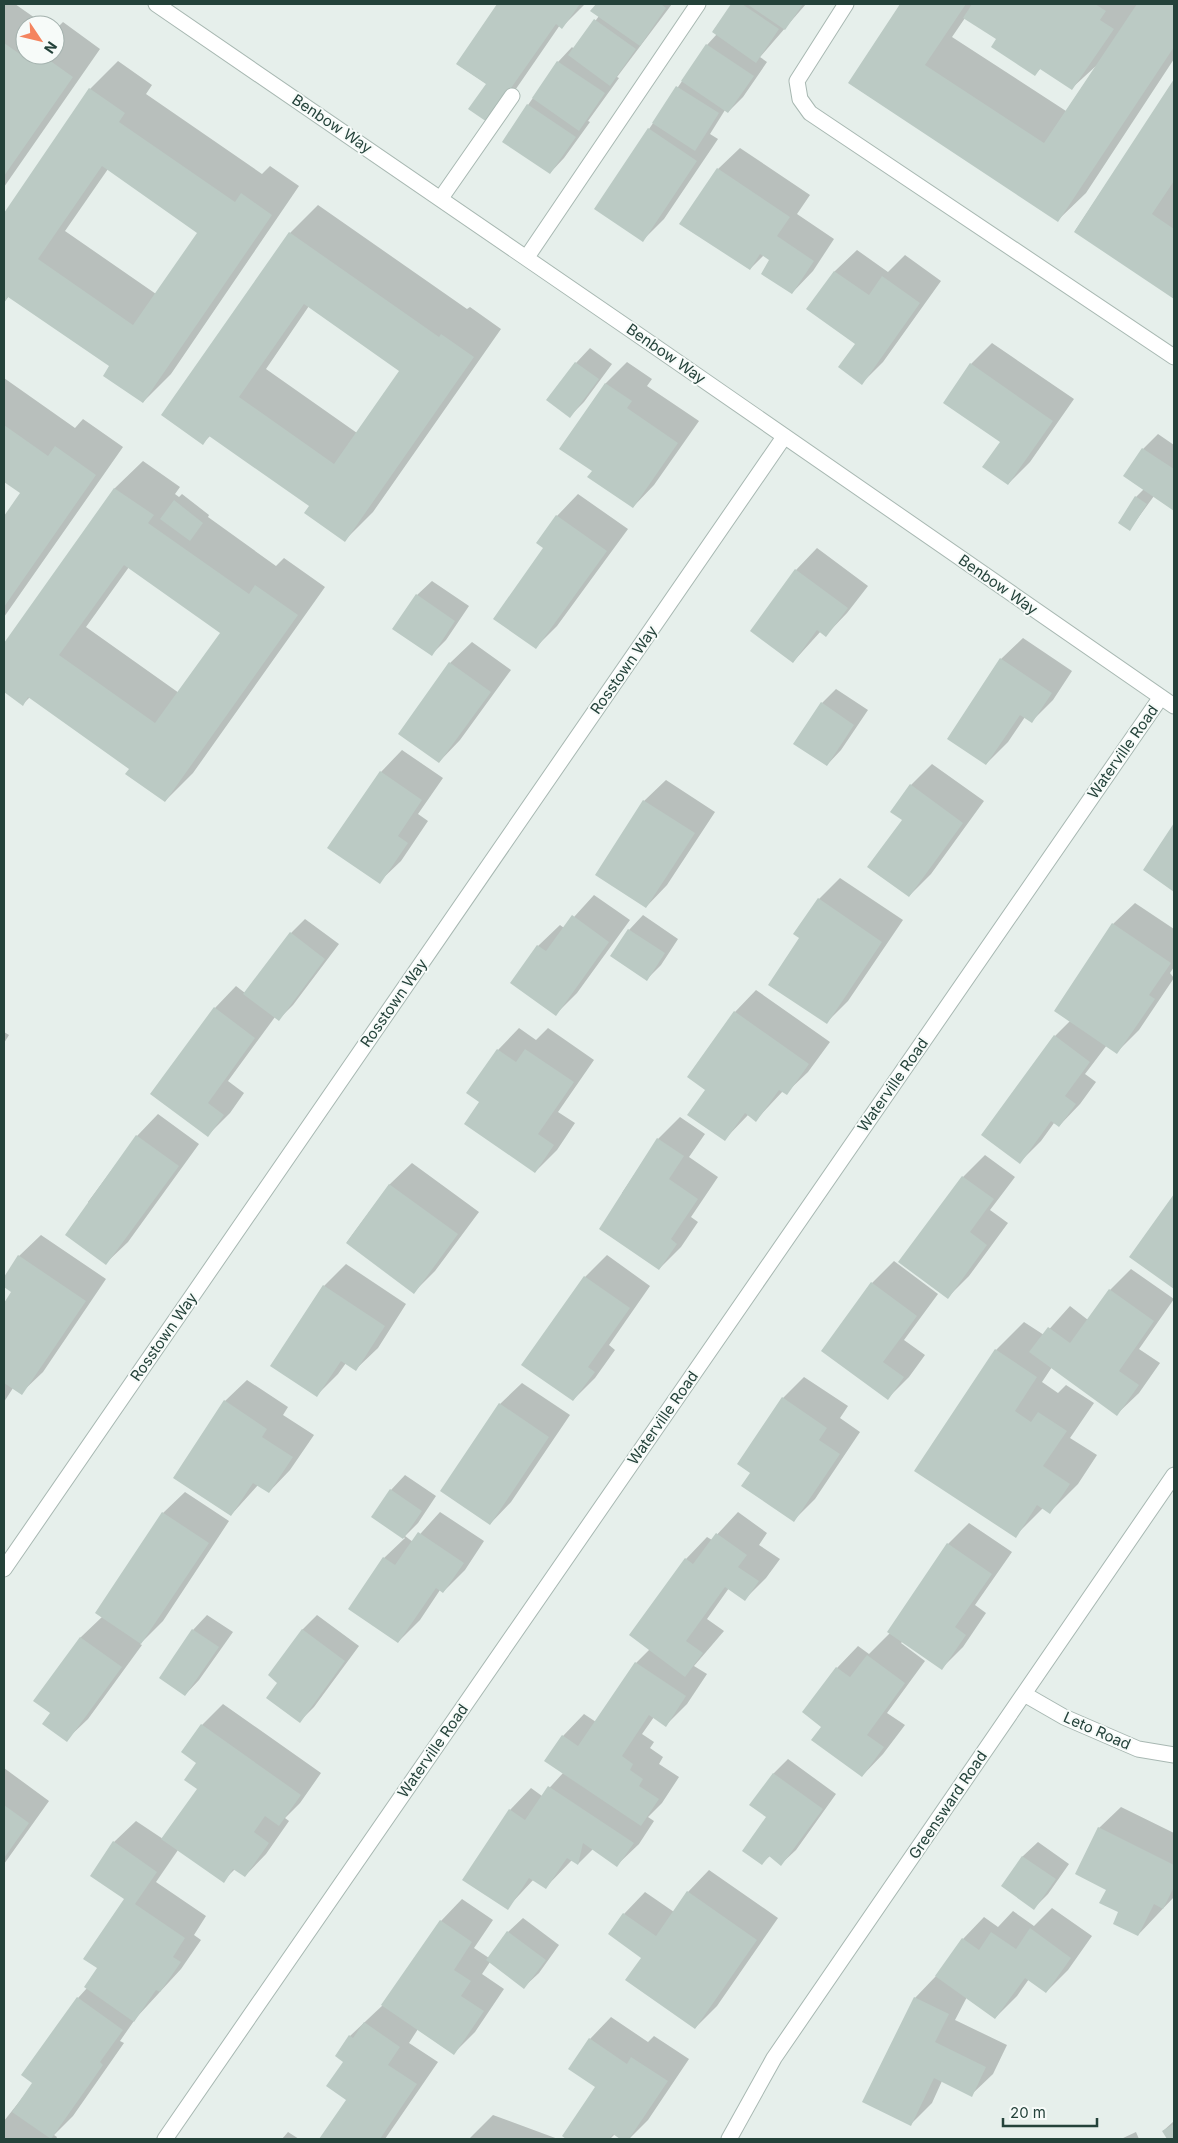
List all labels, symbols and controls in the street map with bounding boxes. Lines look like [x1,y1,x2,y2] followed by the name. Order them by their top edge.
[15,15,65,65] north arrow
[41,38,61,57] text: N
[289,90,376,158] street label: Benbow Way
[623,319,710,388] street label: Benbow Way
[955,550,1042,619] street label: Benbow Way
[586,621,661,718] street label: Rosstown Way
[1083,701,1162,802] street label: Waterville Road
[356,954,431,1051] street label: Rosstown Way
[853,1034,932,1135] street label: Waterville Road
[126,1288,201,1385] street label: Rosstown Way
[623,1367,702,1468] street label: Waterville Road
[393,1700,472,1801] street label: Waterville Road
[1061,1707,1134,1754] street label: Leto Road
[904,1747,991,1862] street label: Greensward Road
[1003,2096,1097,2128] scale bar
[1010,2103,1046,2122] text: 20 m

